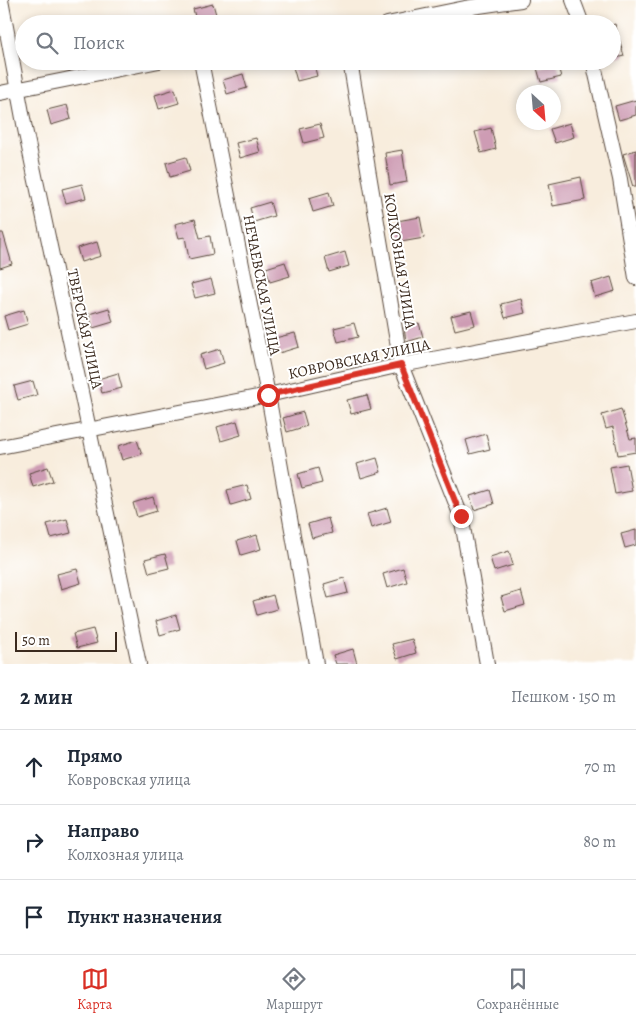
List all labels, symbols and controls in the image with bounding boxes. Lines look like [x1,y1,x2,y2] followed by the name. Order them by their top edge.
[15,15,621,70] search box
[33,29,61,57] icon: search
[73,30,125,56] text: Поиск
[516,85,561,130] north arrow
[379,192,421,331] street label: КОЛХОЗНАЯ УЛИЦА
[239,213,286,357] street label: НЕЧАЕВСКАЯ УЛИЦА
[62,267,108,391] street label: ТВЕРСКАЯ УЛИЦА
[286,334,432,384] street label: КОВРОВСКАЯ УЛИЦА
[257,384,280,407] route start
[450,505,473,528] route end
[15,629,118,652] scale bar
[22,631,50,650] text: 50 m
[20,683,73,711] text: 2 мин
[511,686,616,708] text: Пешком · 150 m
[67,743,122,769] text: Прямо
[20,753,48,781] icon: ahead
[584,756,616,778] text: 70 m
[67,769,191,791] text: Ковровская улица
[67,818,139,844] text: Направо
[20,828,48,856] icon: right
[583,831,616,853] text: 80 m
[67,844,184,866] text: Колхозная улица
[20,903,48,931] icon: arrive
[67,904,222,930] text: Пункт назначения
[77,965,112,1014] tab: Карта
[266,965,323,1014] tab: Маршрут
[477,965,559,1014] tab: Сохранённые

